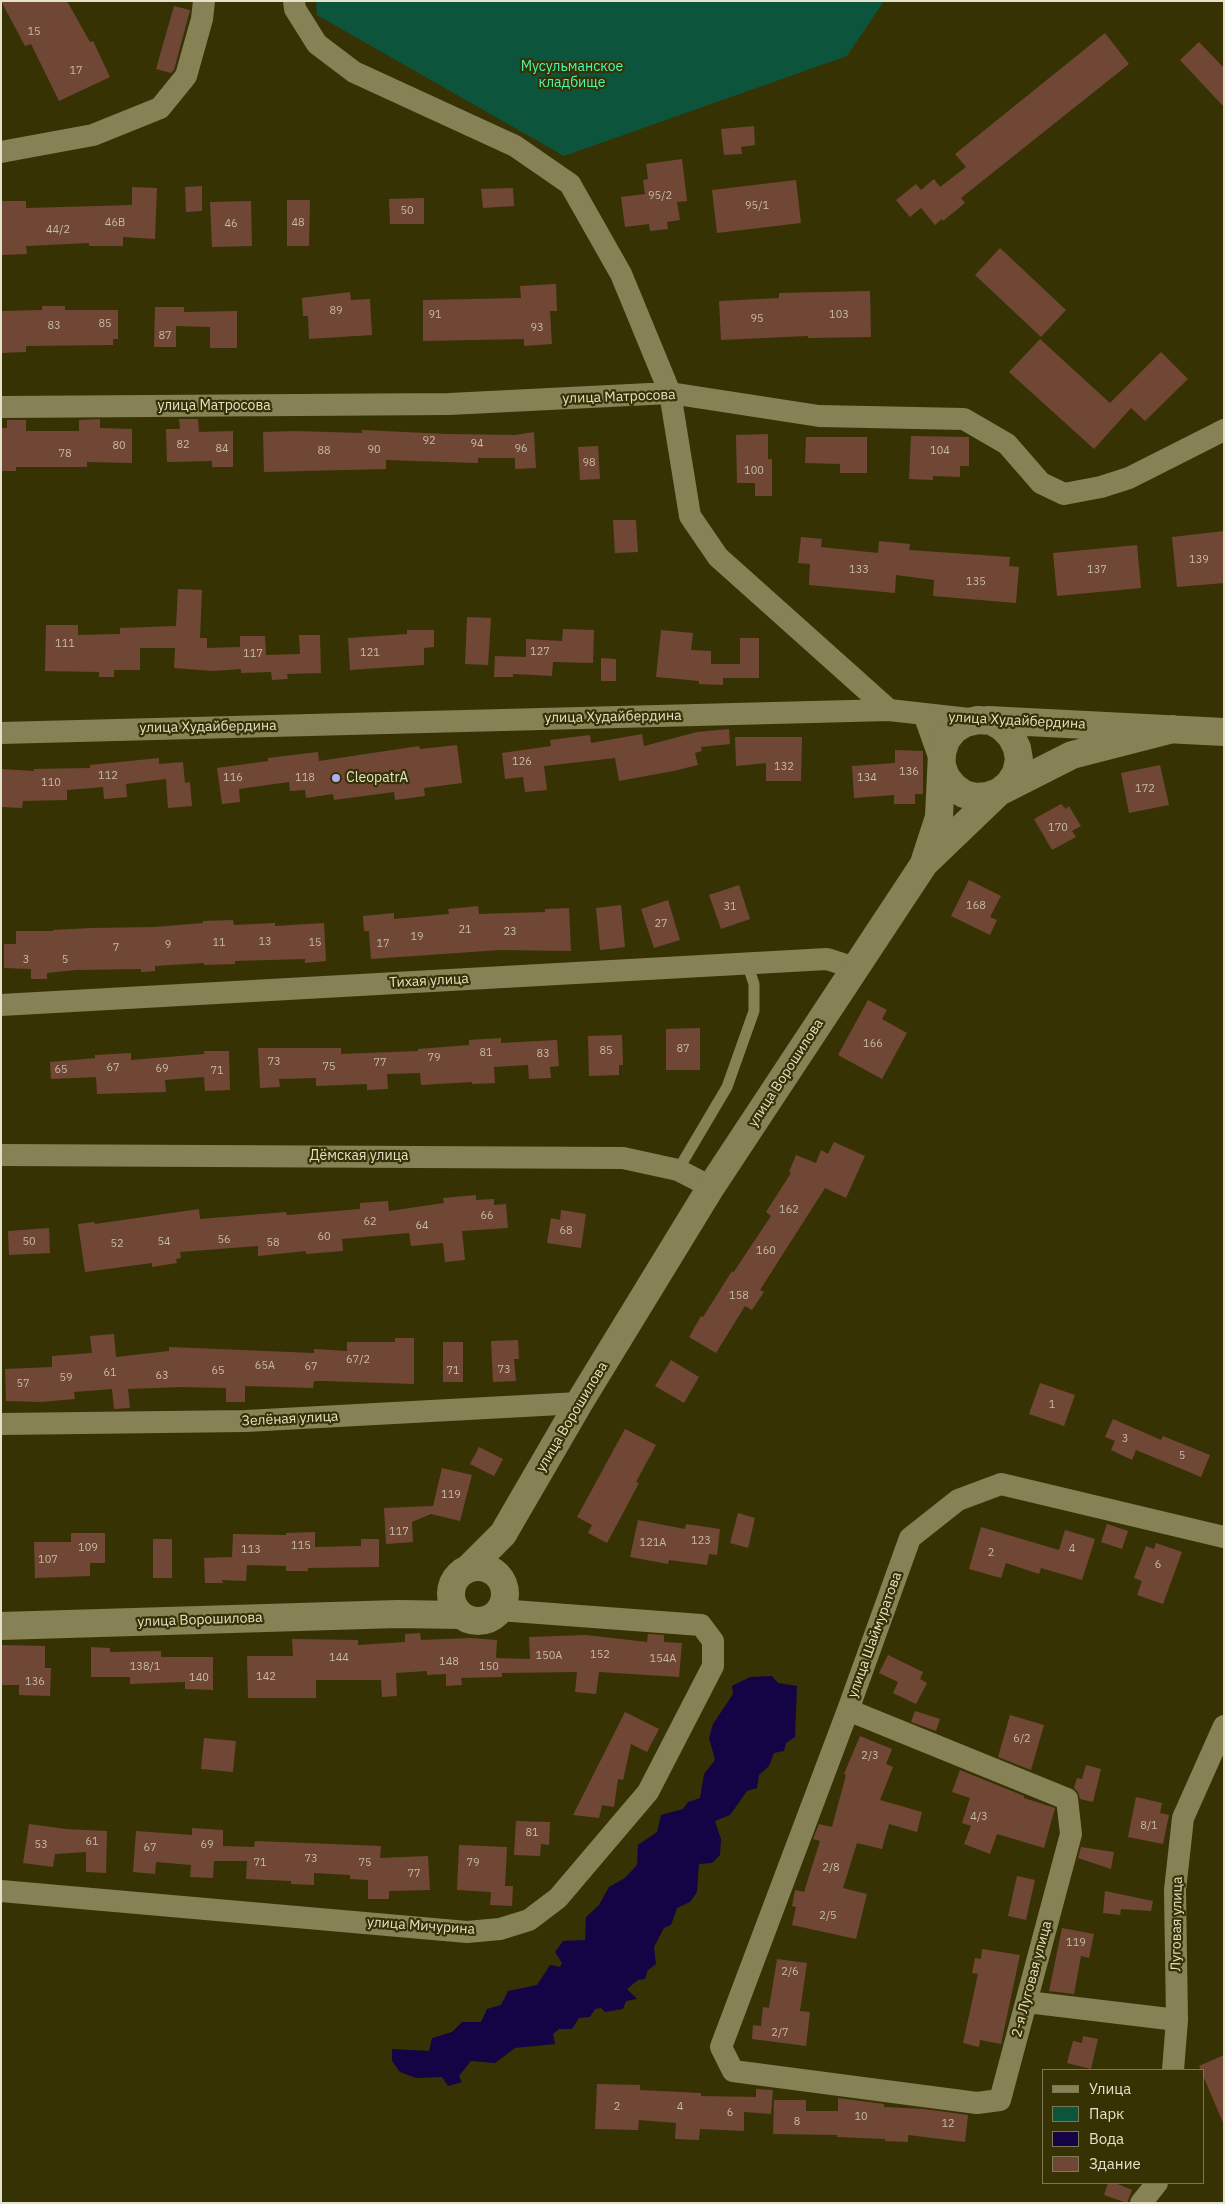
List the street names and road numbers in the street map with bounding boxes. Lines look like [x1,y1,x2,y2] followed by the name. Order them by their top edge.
[562,387,676,407] street label: улица Матросова
[157,398,271,414] street label: улица Матросова
[544,707,682,727] street label: улица Худайбердина
[948,709,1086,733] street label: улица Худайбердина
[139,717,277,737] street label: улица Худайбердина
[389,971,469,991] street label: Тихая улица
[745,1016,827,1130] street label: улица Ворошилова
[309,1148,409,1164] street label: Дёмская улица
[533,1359,611,1475] street label: улица Ворошилова
[241,1408,339,1430] street label: Зелёная улица
[844,1570,906,1700] street label: улица Шаймуратова
[137,1609,263,1631] street label: улица Ворошилова
[1168,1876,1186,1972] street label: Луговая улица
[366,1914,476,1938] street label: улица Мичурина
[1008,1919,1056,2039] street label: 2-я Луговая улица

